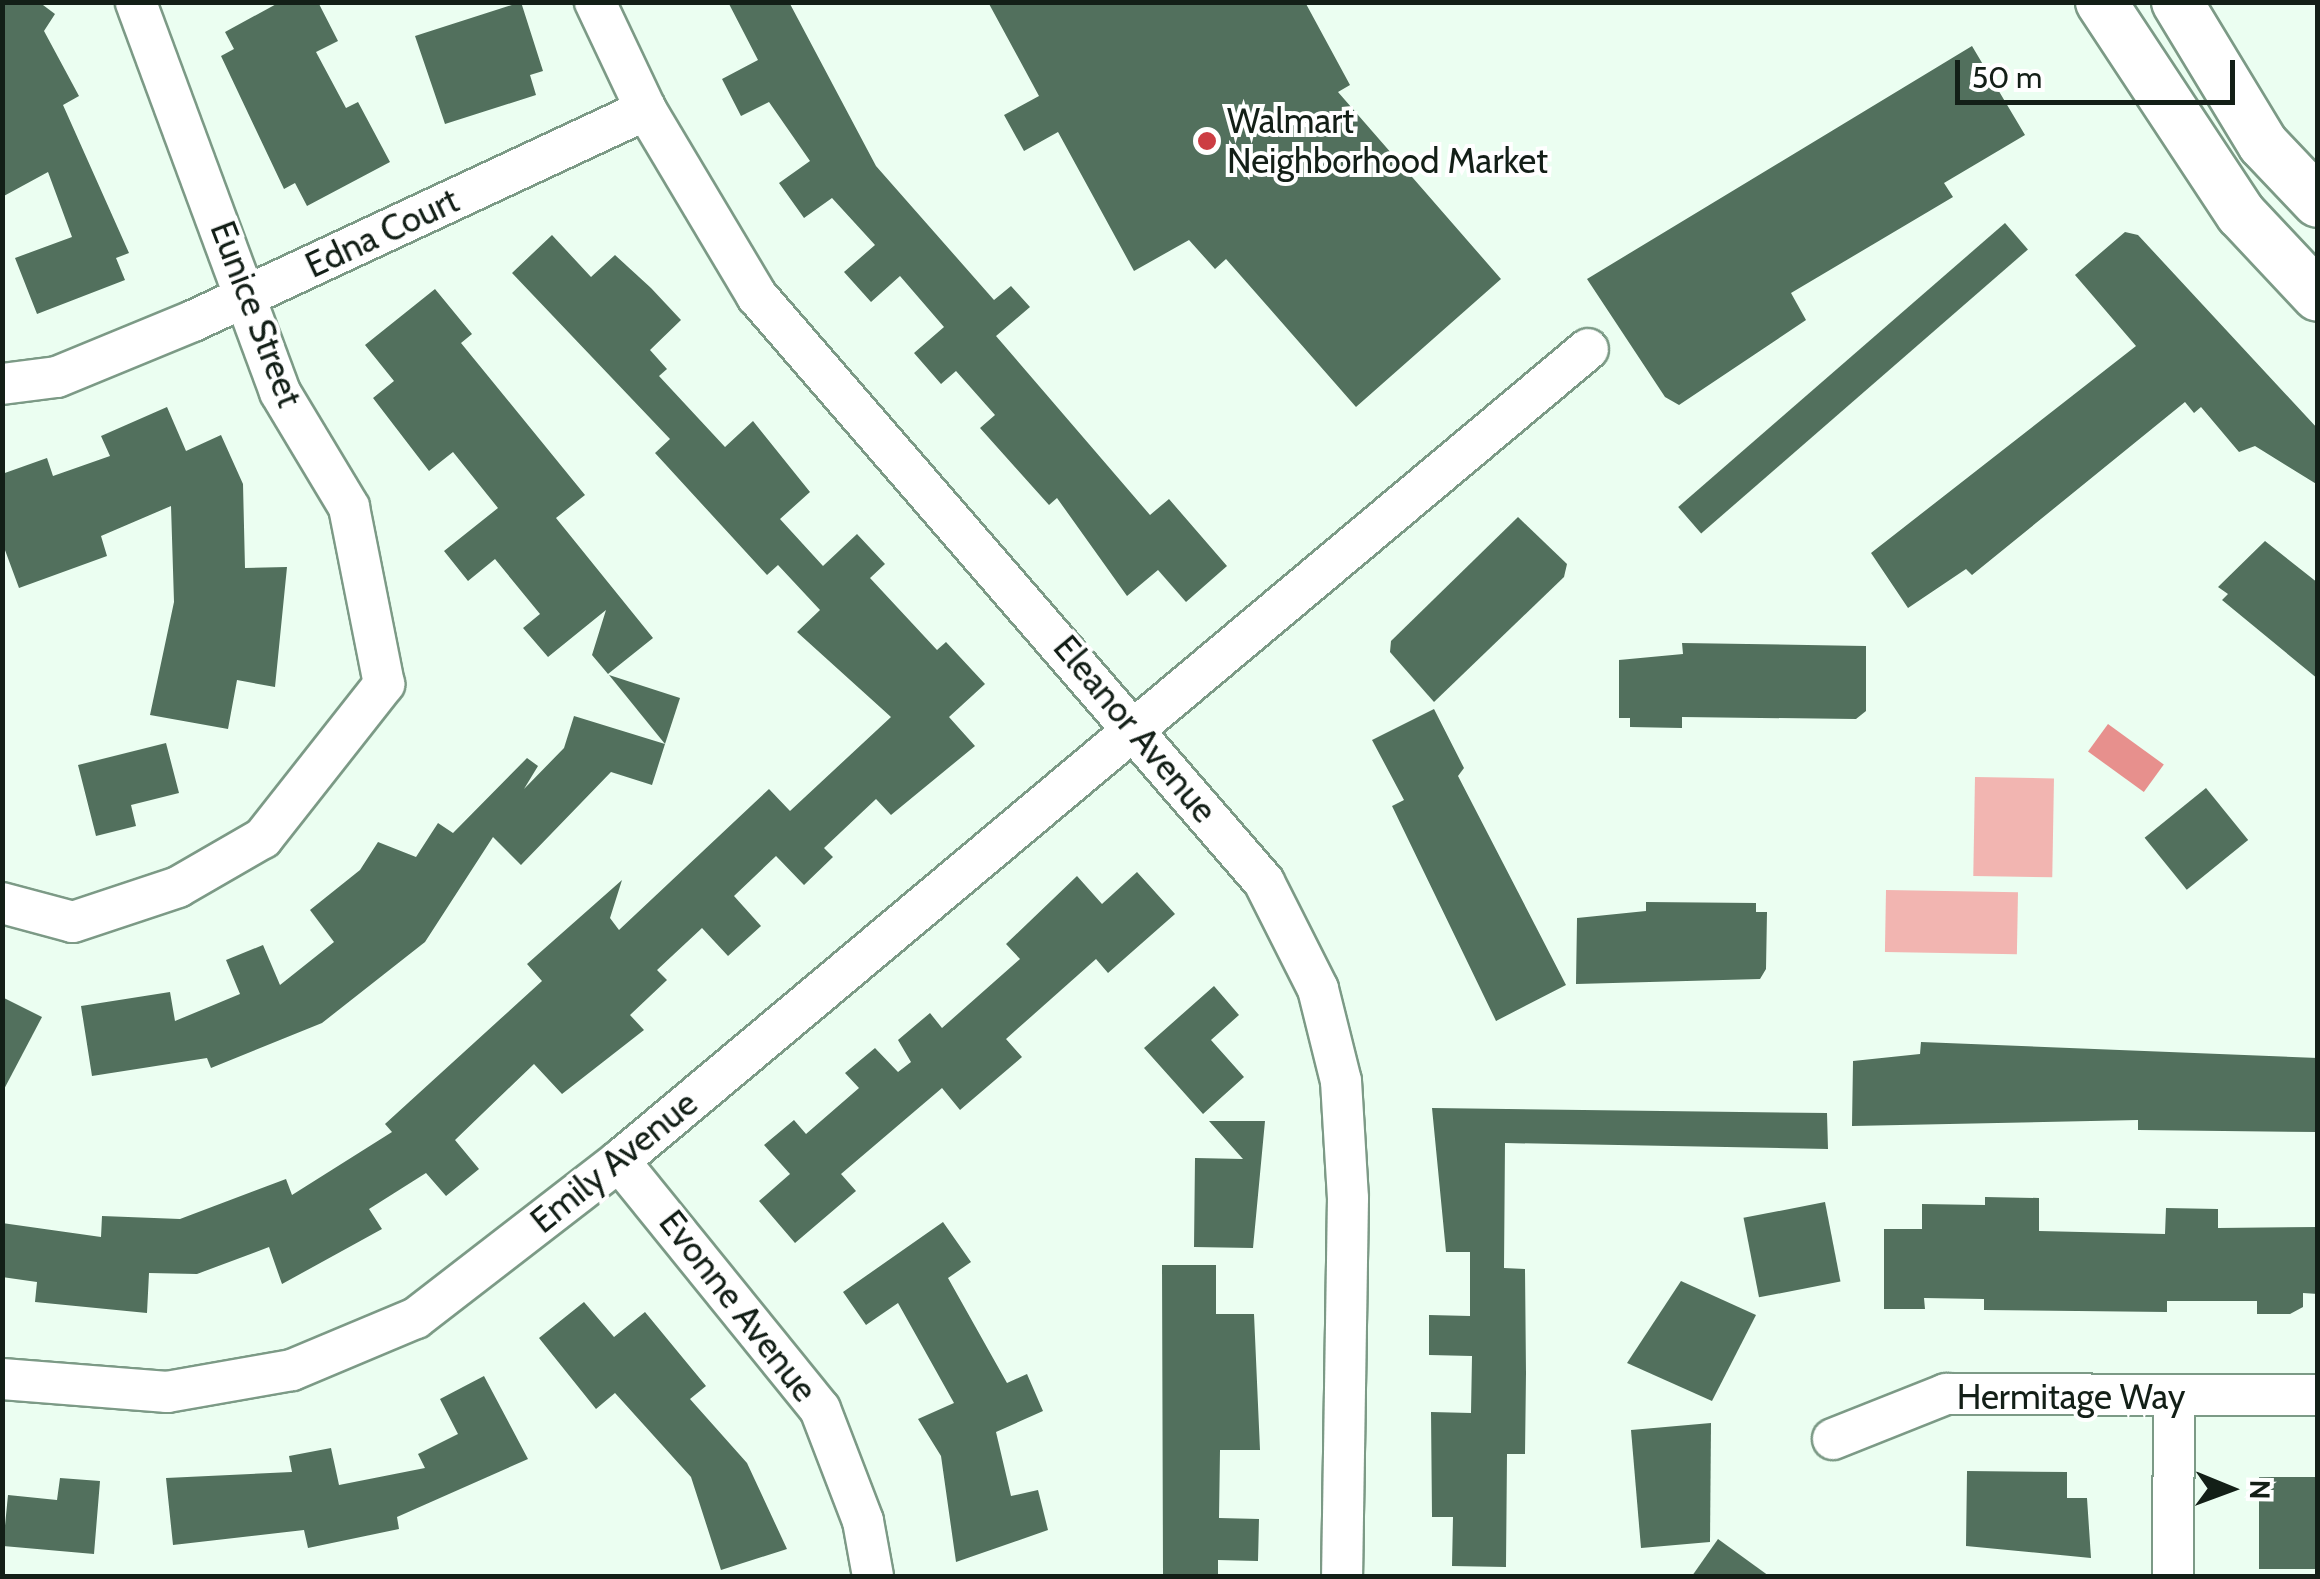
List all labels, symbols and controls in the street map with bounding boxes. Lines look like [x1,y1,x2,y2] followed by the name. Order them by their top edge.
[1960,40,2240,102] scale bar
[1972,59,2042,96] text: 50 m
[1227,100,1548,182] place label: Walmart Neighborhood Market
[1196,130,1218,152] marker: Walmart Neighborhood Market
[299,179,465,287] street label: Edna Court
[201,215,311,413] street label: Eunice Street
[1045,627,1225,831] street label: Eleanor Avenue
[522,1082,706,1242] street label: Emily Avenue
[650,1202,826,1410] street label: Evonne Avenue
[1957,1376,2185,1418] street label: Hermitage Way
[2180,1439,2280,1539] north arrow
[2243,1479,2277,1500] text: N

